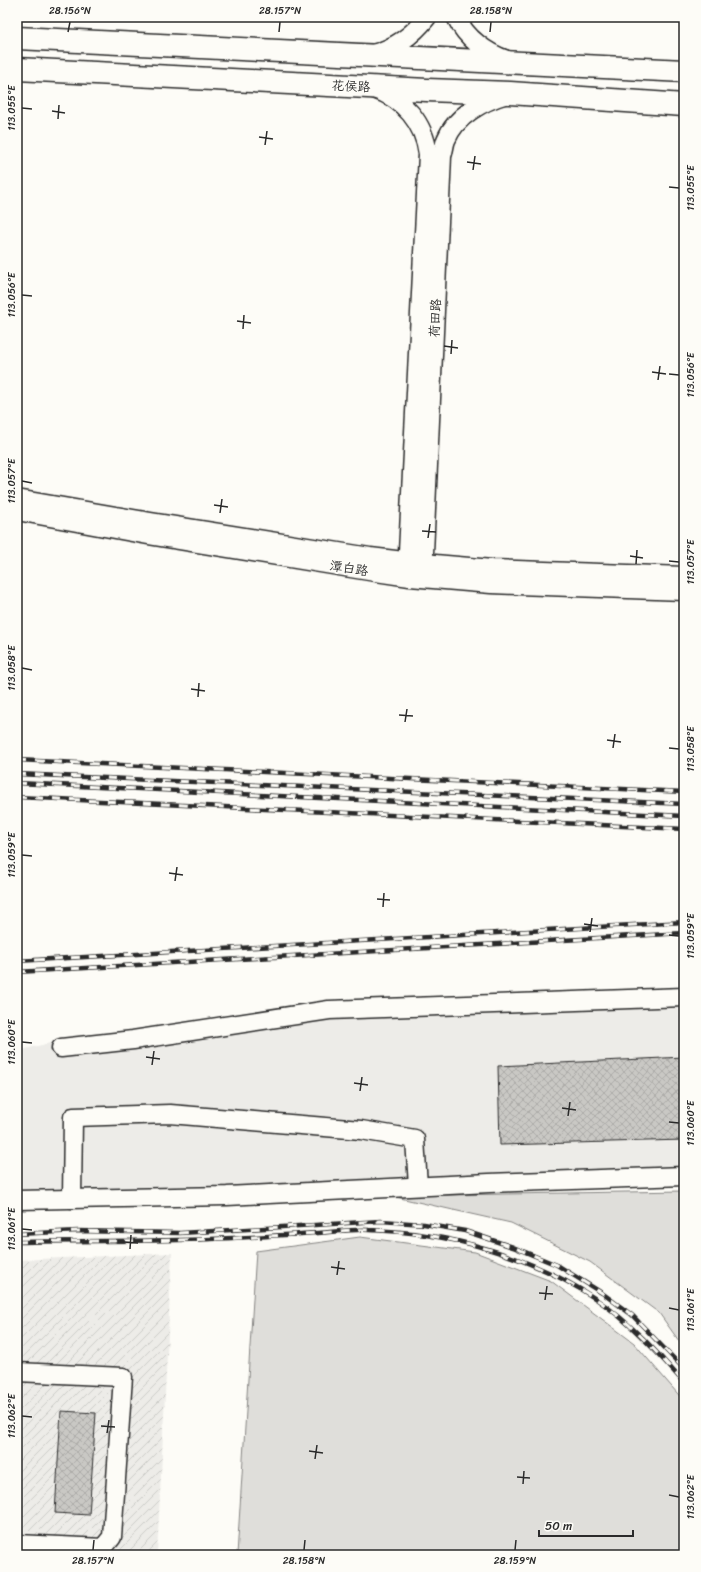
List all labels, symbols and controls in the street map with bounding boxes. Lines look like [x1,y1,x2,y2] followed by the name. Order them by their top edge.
[49,2,91,20] text: 28.156°N
[259,2,301,20] text: 28.157°N
[470,2,512,20] text: 28.158°N
[331,73,371,99] street label: 花侯路
[3,84,21,131] text: 113.055°E
[682,164,700,211] text: 113.055°E
[3,271,21,318] text: 113.056°E
[422,298,448,338] street label: 荷田路
[682,351,700,398] text: 113.056°E
[3,457,21,504] text: 113.057°E
[682,538,700,585] text: 113.057°E
[328,554,370,582] street label: 潭白路
[3,644,21,691] text: 113.058°E
[682,725,700,772] text: 113.058°E
[3,831,21,878] text: 113.059°E
[682,912,700,959] text: 113.059°E
[3,1018,21,1065] text: 113.060°E
[682,1099,700,1146] text: 113.060°E
[3,1206,21,1251] text: 113.061°E
[682,1287,700,1332] text: 113.061°E
[3,1392,21,1438] text: 113.062°E
[682,1473,700,1519] text: 113.062°E
[539,1512,633,1538] scale bar
[545,1515,572,1537] text: 50 m
[72,1552,114,1570] text: 28.157°N
[283,1552,325,1570] text: 28.158°N
[494,1552,536,1570] text: 28.159°N

